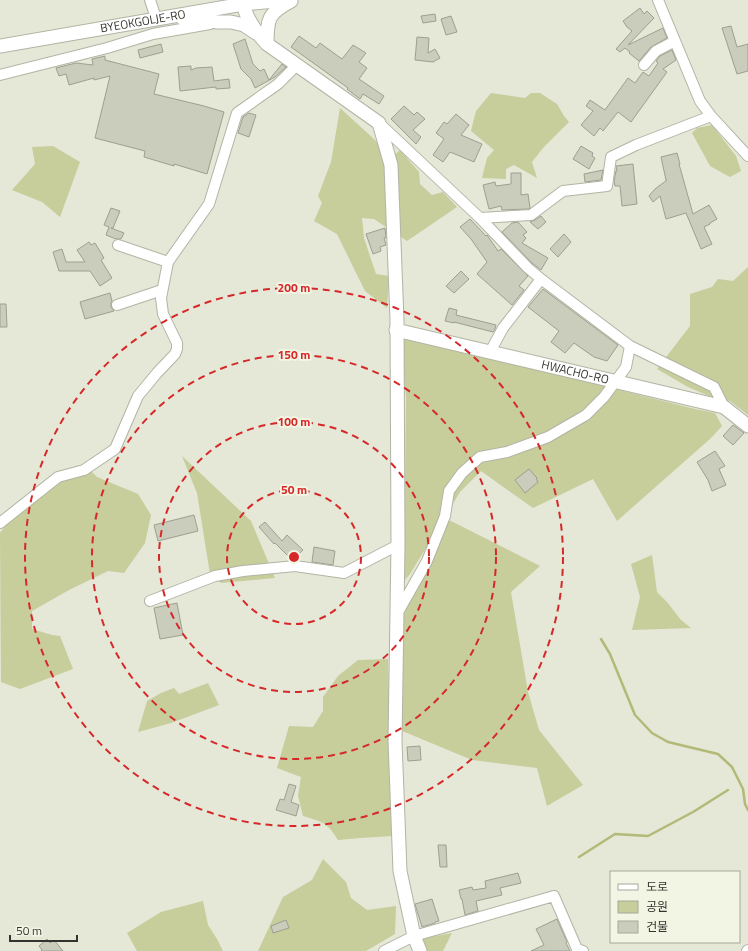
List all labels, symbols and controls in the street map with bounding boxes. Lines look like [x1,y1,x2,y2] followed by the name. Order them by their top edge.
[99,4,187,38] street label: BYEOKGOLJE-RO
[278,278,310,297] text: 200 m
[278,345,310,364] text: 150 m
[540,354,611,389] street label: HWACHO-RO
[278,412,310,431] text: 100 m
[281,480,307,499] text: 50 m
[287,550,301,564] centre of rings
[610,871,740,943] legend
[646,877,668,896] text: 도로
[646,897,668,916] text: 공원
[10,917,77,943] scale bar
[646,917,668,936] text: 건물
[16,921,42,940] text: 50 m

